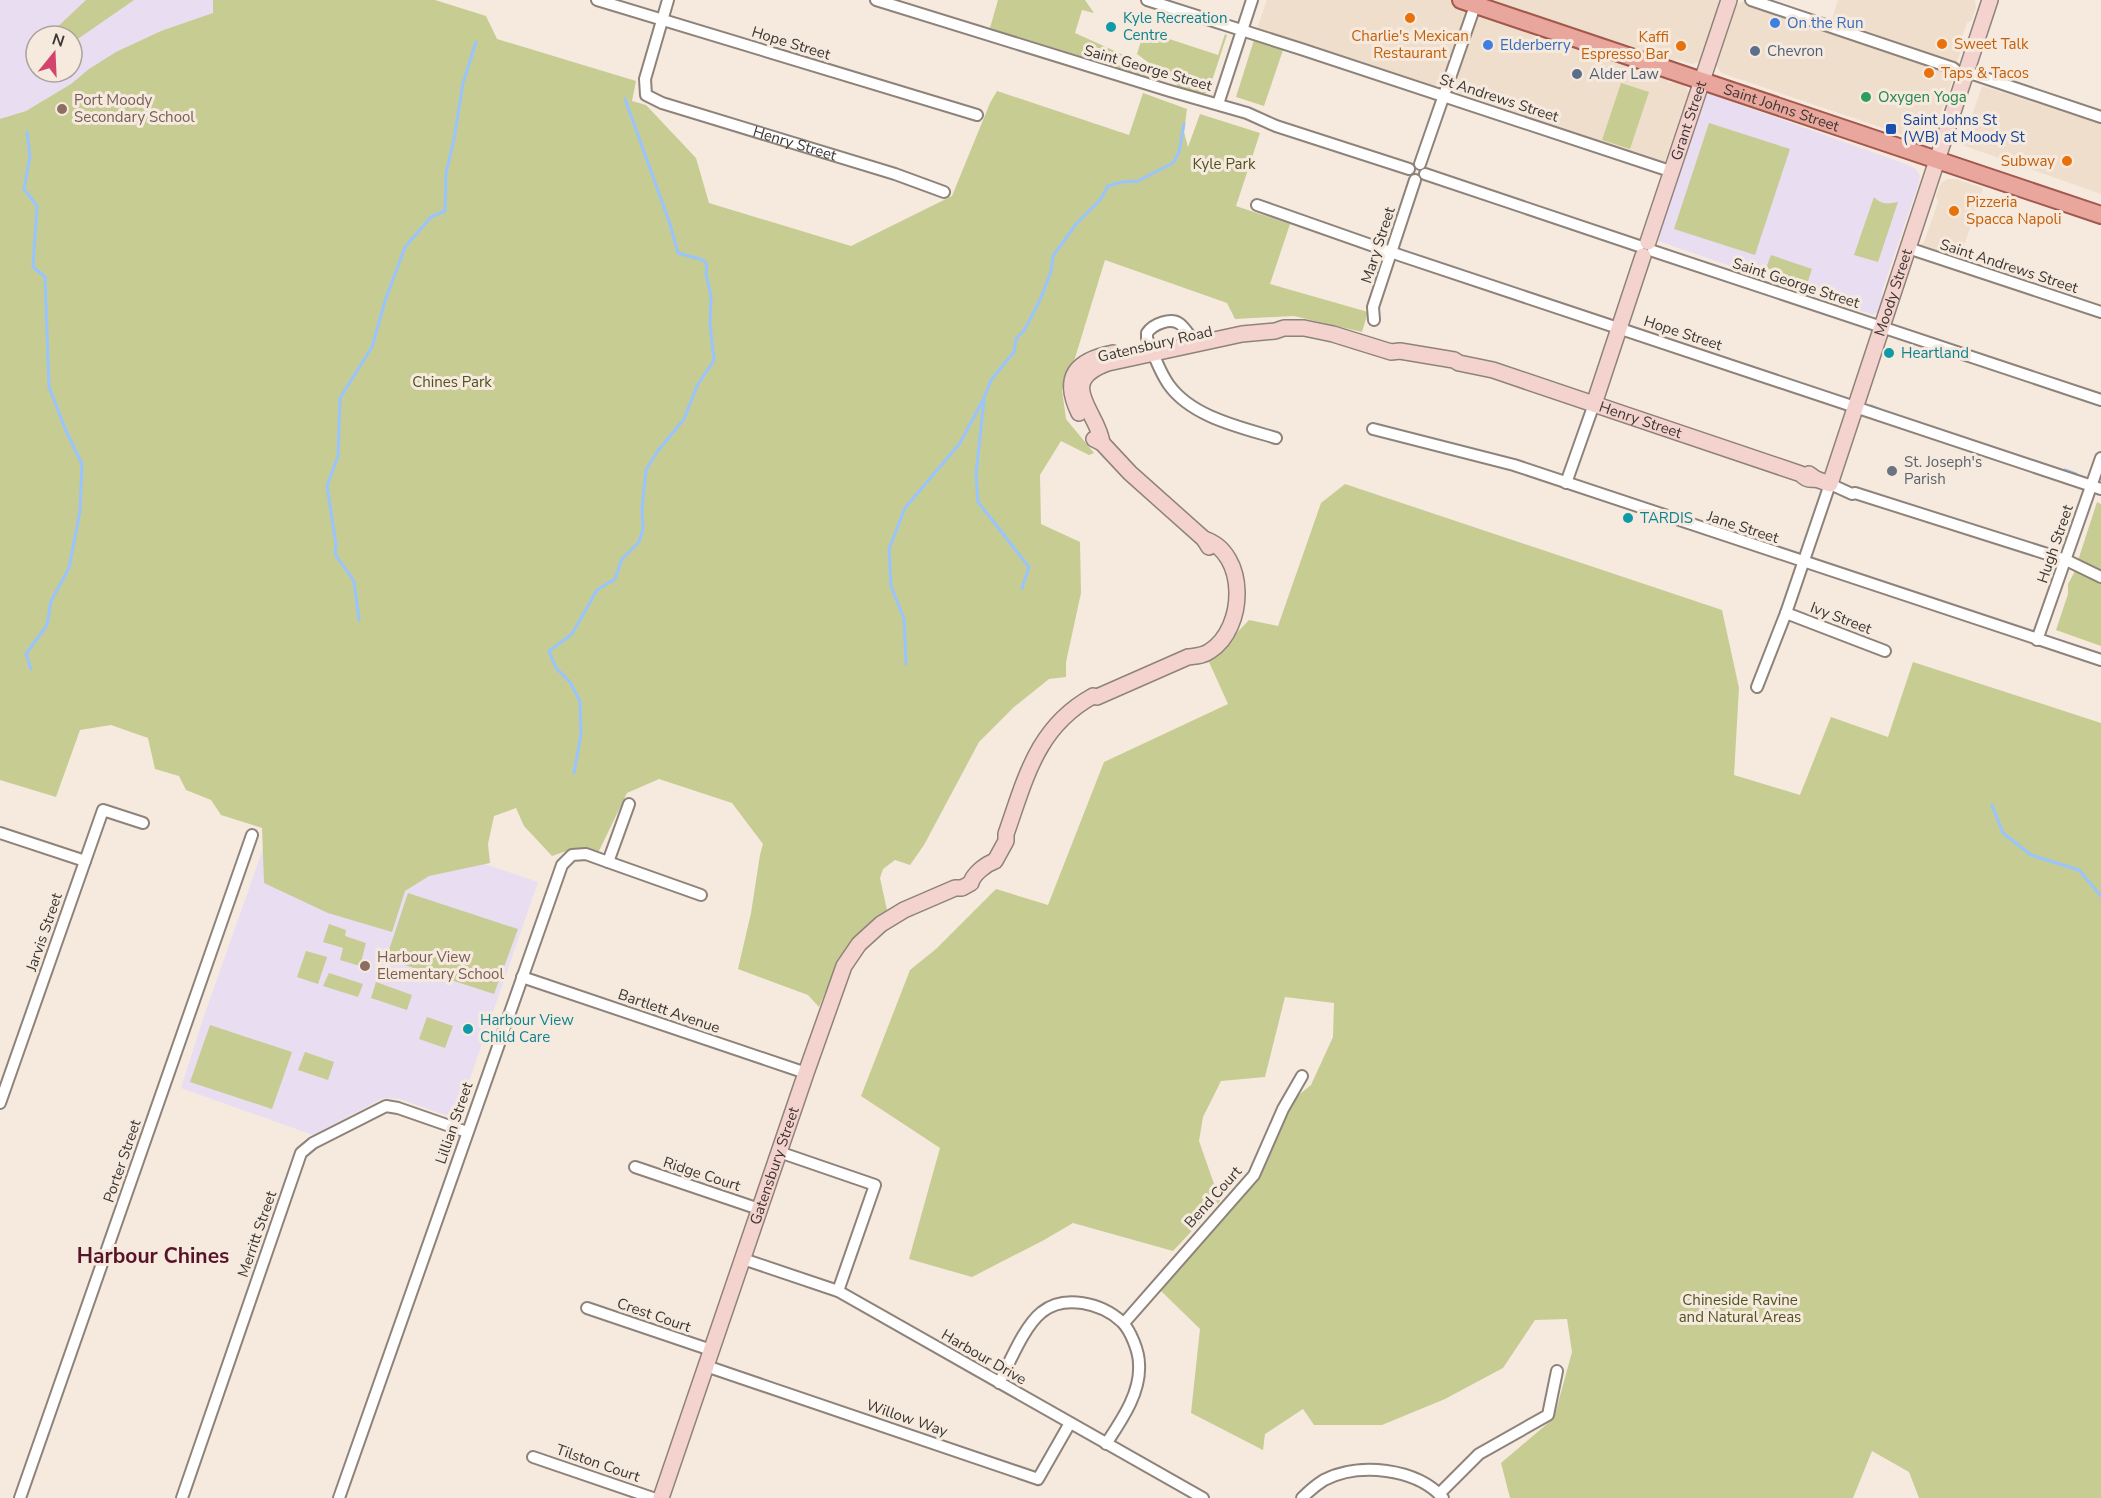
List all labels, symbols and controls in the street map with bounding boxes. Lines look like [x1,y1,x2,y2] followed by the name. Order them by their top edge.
[1123,8,1227,45] place label: Kyle Recreation Centre
[1403,11,1417,25] marker: Charlie's Mexican Restaurant
[1787,13,1863,33] place label: On the Run
[1768,16,1782,30] marker: On the Run
[1104,20,1118,34] marker: Kyle Recreation Centre
[749,22,833,65] street label: Hope Street
[24,24,84,84] north arrow
[1351,26,1469,63] place label: Charlie's Mexican Restaurant
[1581,27,1670,64] place label: Kaffi Espresso Bar
[49,28,67,53] text: N
[1954,34,2029,54] place label: Sweet Talk
[1500,35,1571,55] place label: Elderberry
[1935,37,1949,51] marker: Sweet Talk
[1481,38,1495,52] marker: Elderberry
[1674,39,1688,53] marker: Kaffi Espresso Bar
[1082,40,1215,96] street label: Saint George Street
[1767,41,1823,61] place label: Chevron
[1748,44,1762,58] marker: Chevron
[1941,63,2029,83] place label: Taps & Tacos
[1589,64,1659,84] place label: Alder Law
[1922,66,1936,80] marker: Taps & Tacos
[1570,67,1584,81] marker: Alder Law
[1437,69,1562,127] street label: St Andrews Street
[1666,77,1711,163] street label: Grant Street
[1721,79,1842,137] street label: Saint Johns Street
[1878,87,1967,107] place label: Oxygen Yoga
[74,90,195,127] place label: Port Moody Secondary School
[1859,90,1873,104] marker: Oxygen Yoga
[55,102,69,116] marker: Port Moody Secondary School
[1903,110,2026,147] place label: Saint Johns St (WB) at Moody St
[751,121,840,166] street label: Henry Street
[1884,122,1898,136] marker: Saint Johns St (WB) at Moody St
[2001,151,2055,171] place label: Subway
[1193,154,1256,174] park label: Kyle Park
[2060,154,2074,168] marker: Subway
[1966,192,2061,229] place label: Pizzeria Spacca Napoli
[1356,204,1400,286] street label: Mary Street
[1947,204,1961,218] marker: Pizzeria Spacca Napoli
[1937,234,2081,298] street label: Saint Andrews Street
[1870,246,1917,339] street label: Moody Street
[1730,253,1863,313] street label: Saint George Street
[1641,311,1725,355] street label: Hope Street
[1096,321,1214,367] street label: Gatensbury Road
[1901,343,1969,363] place label: Heartland
[1882,346,1896,360] marker: Heartland
[412,372,492,392] park label: Chines Park
[1596,397,1685,443] street label: Henry Street
[1904,452,1982,489] place label: St. Joseph's Parish
[1885,464,1899,478] marker: St. Joseph's Parish
[2032,501,2078,586] street label: Hugh Street
[1704,506,1782,548] street label: Jane Street
[1640,508,1693,528] place label: TARDIS
[1621,511,1635,525] marker: TARDIS
[1807,597,1875,639] street label: Ivy Street
[21,889,67,975] street label: Jarvis Street
[377,947,504,984] place label: Harbour View Elementary School
[358,959,372,973] marker: Harbour View Elementary School
[615,984,723,1038] street label: Bartlett Avenue
[480,1010,574,1047] place label: Harbour View Child Care
[461,1022,475,1036] marker: Harbour View Child Care
[431,1079,478,1167] street label: Lillian Street
[745,1104,804,1227] street label: Gatensbury Street
[98,1116,146,1205] street label: Porter Street
[661,1152,744,1196] street label: Ridge Court
[1180,1161,1247,1232] street label: Bend Court
[233,1187,281,1280] street label: Merritt Street
[77,1242,229,1270] district label: Harbour Chines
[1679,1290,1801,1327] park label: Chineside Ravine and Natural Areas
[614,1293,694,1337] street label: Crest Court
[938,1325,1030,1389] street label: Harbour Drive
[864,1395,951,1441] street label: Willow Way
[553,1439,643,1487] street label: Tilston Court

